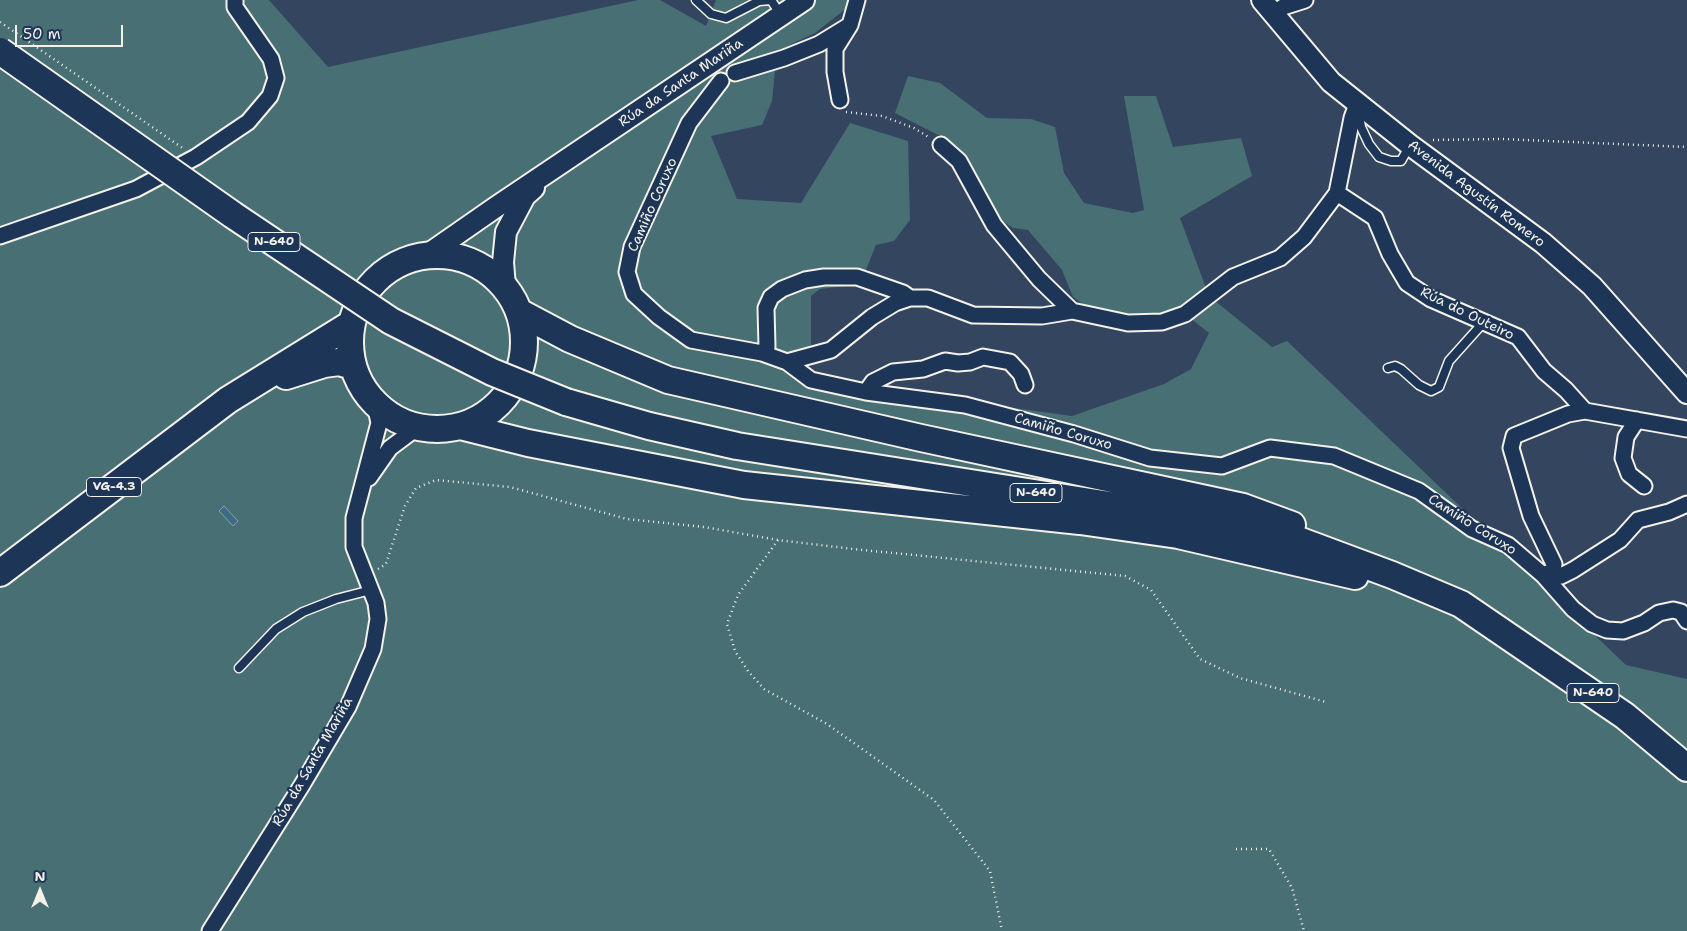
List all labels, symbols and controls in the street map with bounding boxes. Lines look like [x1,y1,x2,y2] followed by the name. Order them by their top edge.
[18,15,125,47] scale bar
[23,24,61,44] text: 50 m
[616,35,746,131] street label: Rúa da Santa Mariña
[1404,137,1548,251] street label: Avenida Agustín Romero
[625,155,681,255] street label: Camiño Coruxo
[248,232,300,252] road number: N-640
[1417,284,1517,344] street label: Rúa do Outeiro
[1012,410,1114,454] street label: Camiño Coruxo
[86,478,142,497] road number: VG-4.3
[1010,483,1062,502] road number: N-640
[1425,491,1519,559] street label: Camiño Coruxo
[1567,684,1619,702] road number: N-640
[269,695,357,829] street label: Rúa da Santa Mariña
[15,866,65,916] north arrow
[34,867,46,885] text: N

